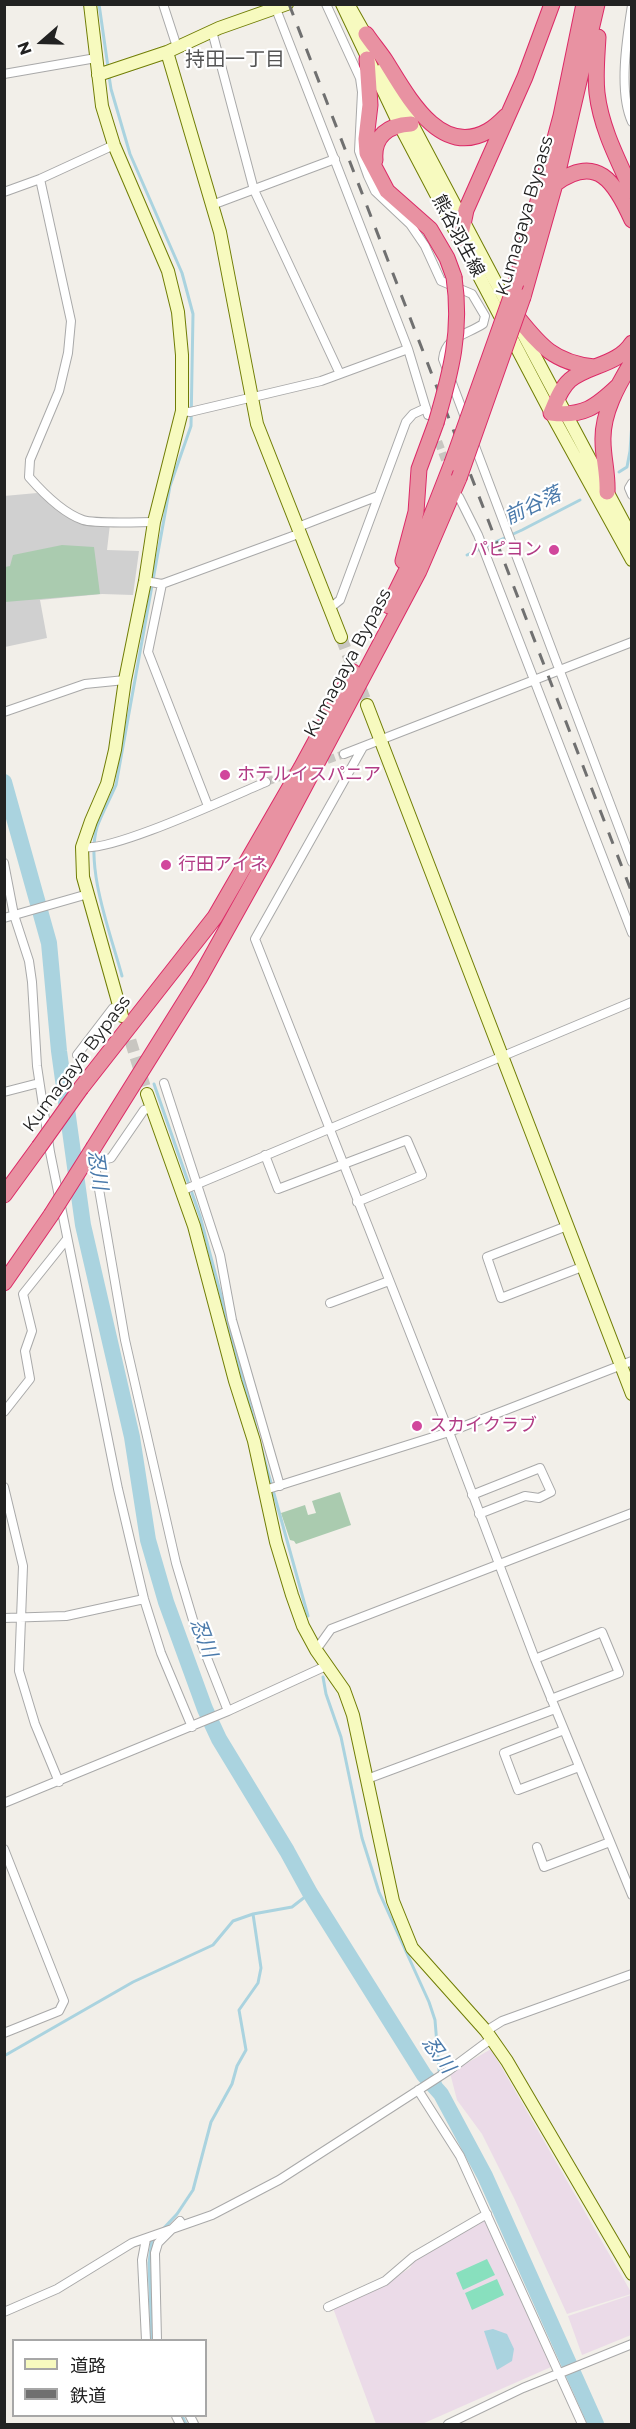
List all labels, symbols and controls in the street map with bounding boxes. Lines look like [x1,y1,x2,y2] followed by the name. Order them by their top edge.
[12,12,72,72] north arrow
[13,39,36,58] text: N
[185,48,285,72] district label: 持田一丁目
[492,134,558,298] street label: Kumagaya Bypass
[427,191,489,281] street label: 熊谷羽生線
[501,482,565,530] water label: 前谷落
[470,539,542,561] place label: パピヨン
[547,543,561,557] marker: パピヨン
[300,585,396,741] street label: Kumagaya Bypass
[237,764,381,786] place label: ホテルイスパニア
[218,768,232,782] marker: ホテルイスパニア
[178,854,268,876] place label: 行田アイネ
[159,858,173,872] marker: 行田アイネ
[19,992,135,1136] street label: Kumagaya Bypass
[82,1149,112,1191] water label: 忍川
[429,1415,537,1437] place label: スカイクラブ
[410,1419,424,1433] marker: スカイクラブ
[185,1615,221,1661] water label: 忍川
[417,2032,459,2078] water label: 忍川
[12,2339,207,2417] legend
[70,2355,106,2377] text: 道路
[70,2385,106,2407] text: 鉄道

